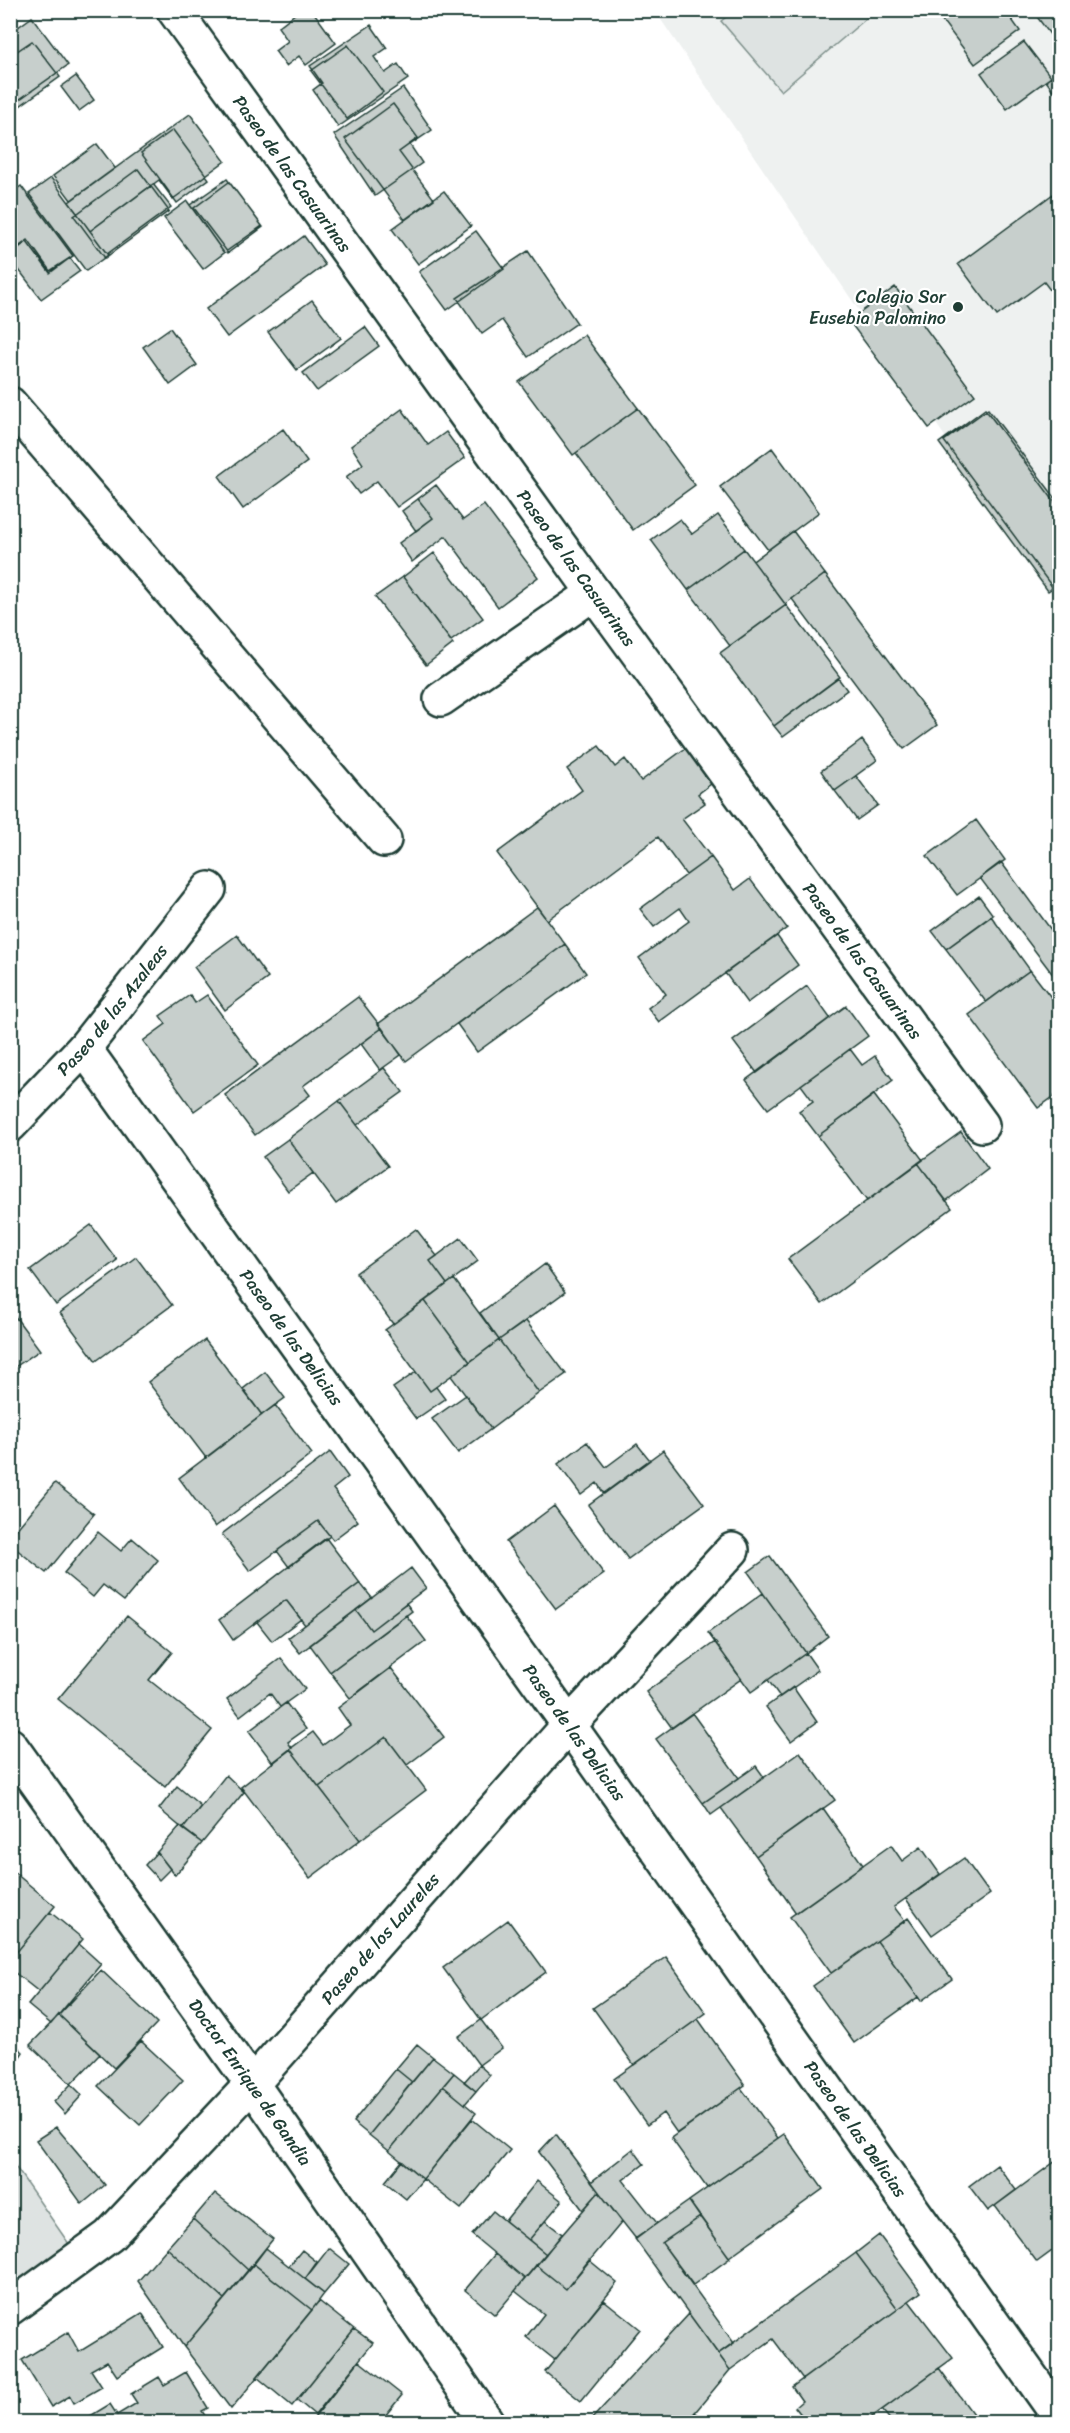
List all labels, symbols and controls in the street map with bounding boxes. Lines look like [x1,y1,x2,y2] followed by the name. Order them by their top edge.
[224,88,361,260] street label: Paseo de las Casuarinas
[809,281,948,334] place label: Colegio Sor Eusebia Palomino
[951,300,965,314] marker: Colegio Sor Eusebia Palomino
[508,482,645,654] street label: Paseo de las Casuarinas
[794,875,931,1047] street label: Paseo de las Casuarinas
[49,936,177,1084] street label: Paseo de las Azaleas
[231,1262,352,1413] street label: Paseo de las Delicias
[514,1657,635,1809] street label: Paseo de las Delicias
[313,1865,448,2012] street label: Paseo de los Laureles
[180,1992,320,2173] street label: Doctor Enrique de Gandia
[795,2053,916,2205] street label: Paseo de las Delicias

